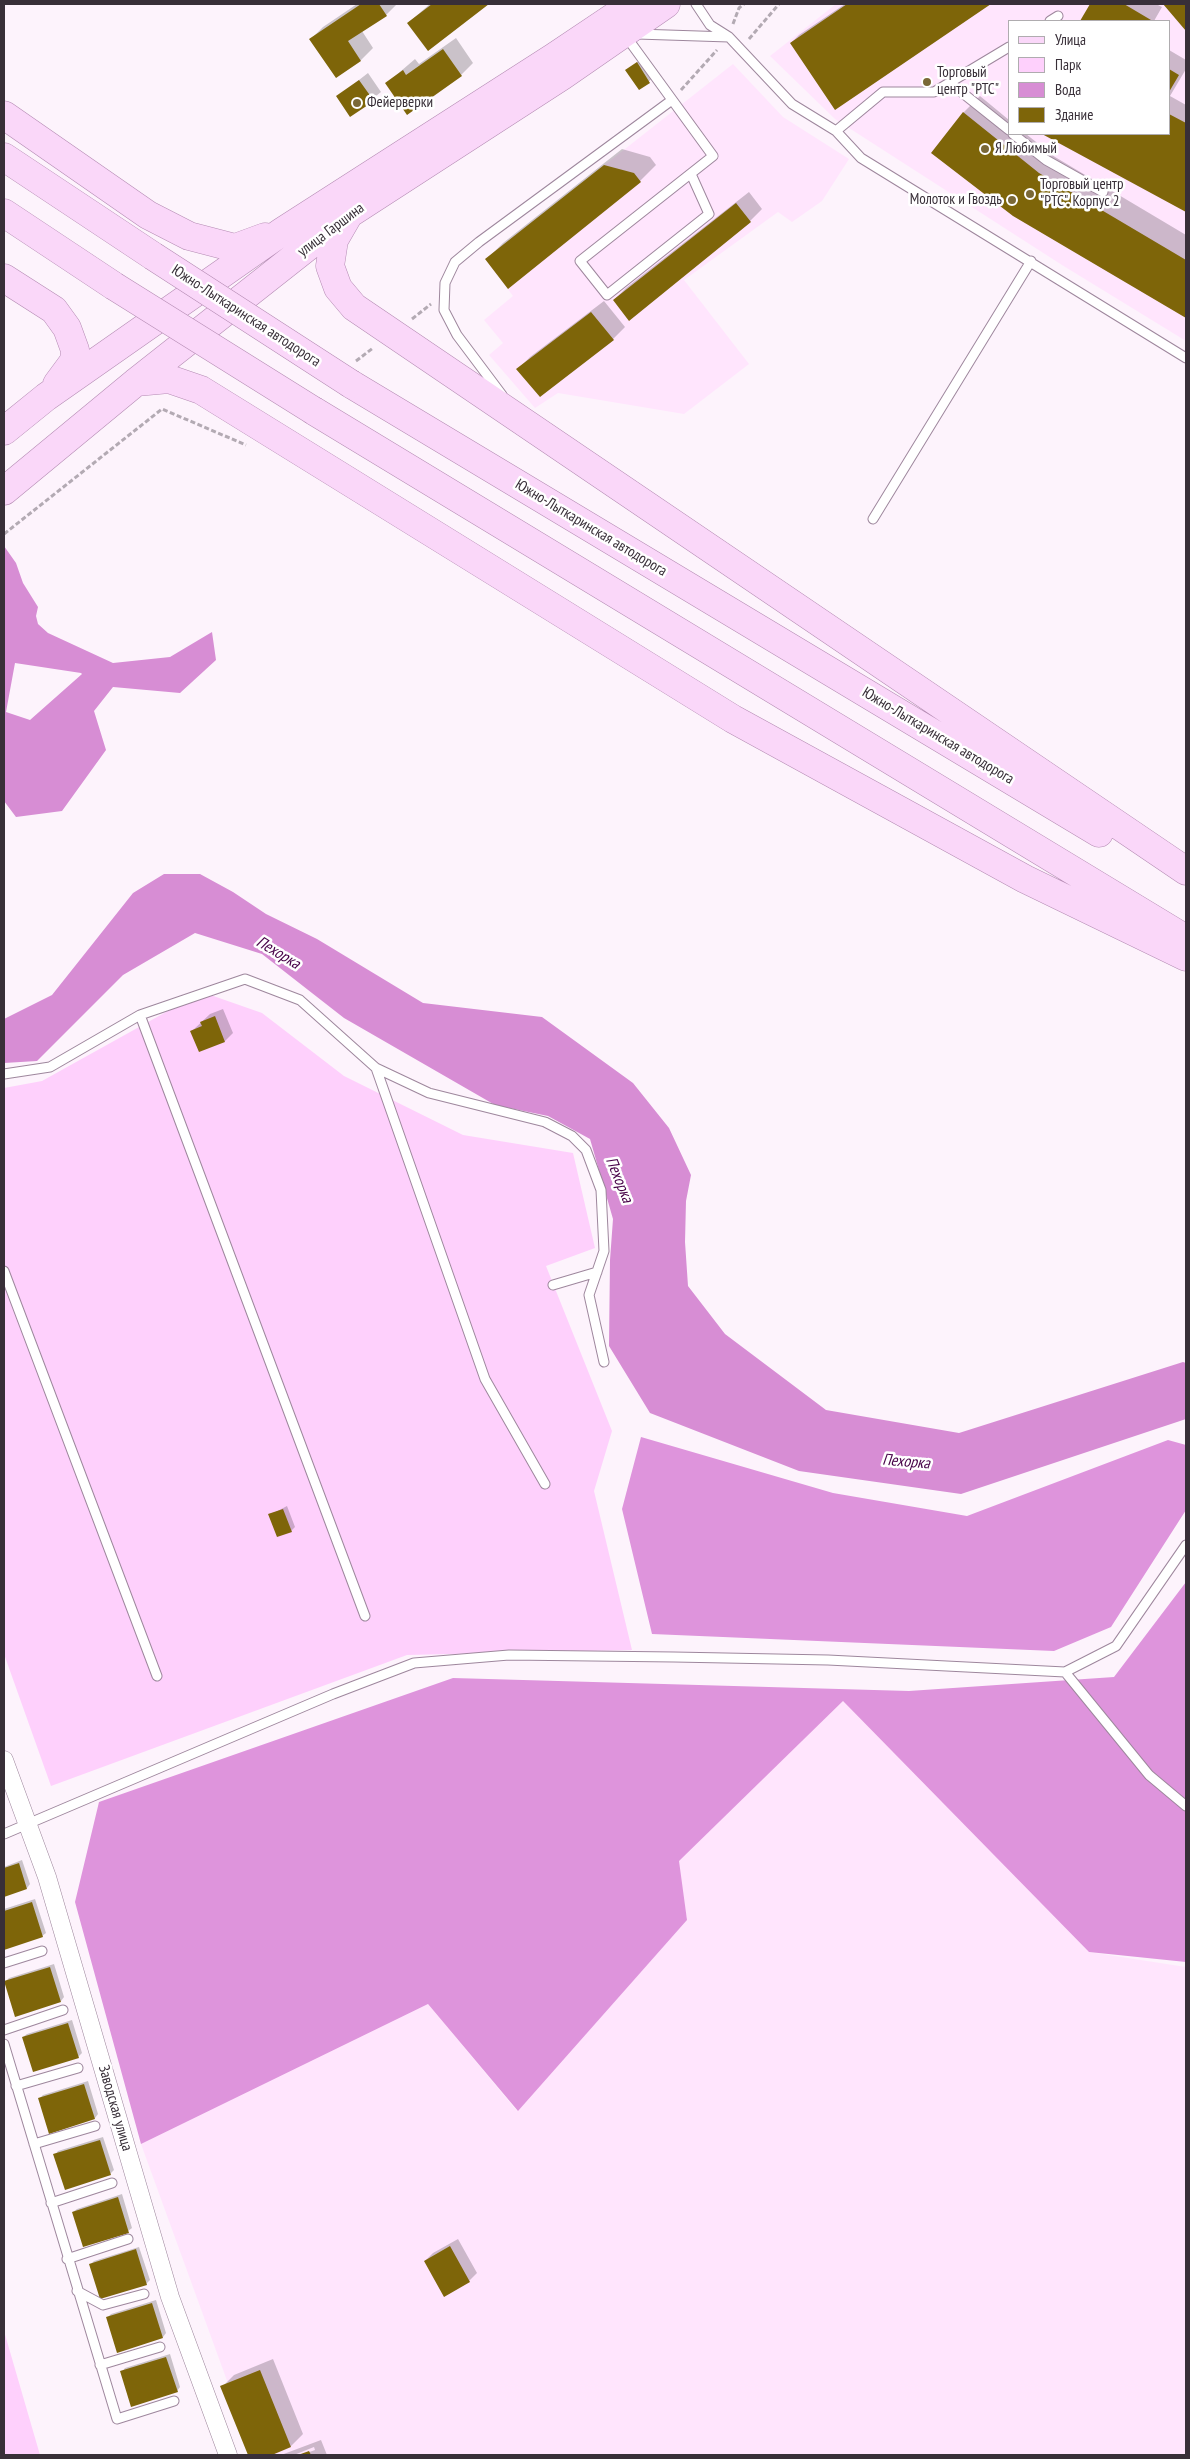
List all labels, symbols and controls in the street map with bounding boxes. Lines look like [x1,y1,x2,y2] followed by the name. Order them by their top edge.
[1008,20,1170,135] legend
[1055,30,1086,49] text: Улица
[1055,55,1081,74] text: Парк
[937,64,999,99] place label: Торговый центр "РТС"
[921,76,933,88] marker: Торговый центр "РТС"
[1055,80,1081,99] text: Вода
[367,94,433,112] place label: Фейерверки
[351,97,363,109] marker: Фейерверки
[1055,105,1093,124] text: Здание
[995,140,1057,158] place label: Я Любимый
[979,143,991,155] marker: Я Любимый
[1040,176,1123,211] place label: Торговый центр "РТС". Корпус 2
[1024,188,1036,200] marker: Торговый центр "РТС". Корпус 2
[910,191,1002,209] place label: Молоток и Гвоздь
[1006,194,1018,206] marker: Молоток и Гвоздь
[294,199,368,261] street label: улица Гаршина
[168,261,324,371] street label: Южно-Лыткаринская автодорога
[512,476,670,580] street label: Южно-Лыткаринская автодорога
[859,684,1017,788] street label: Южно-Лыткаринская автодорога
[253,933,303,973] water label: Пехорка
[601,1154,637,1206] water label: Пехорка
[881,1450,931,1474] water label: Пехорка
[94,2063,136,2153] street label: Заводская улица

